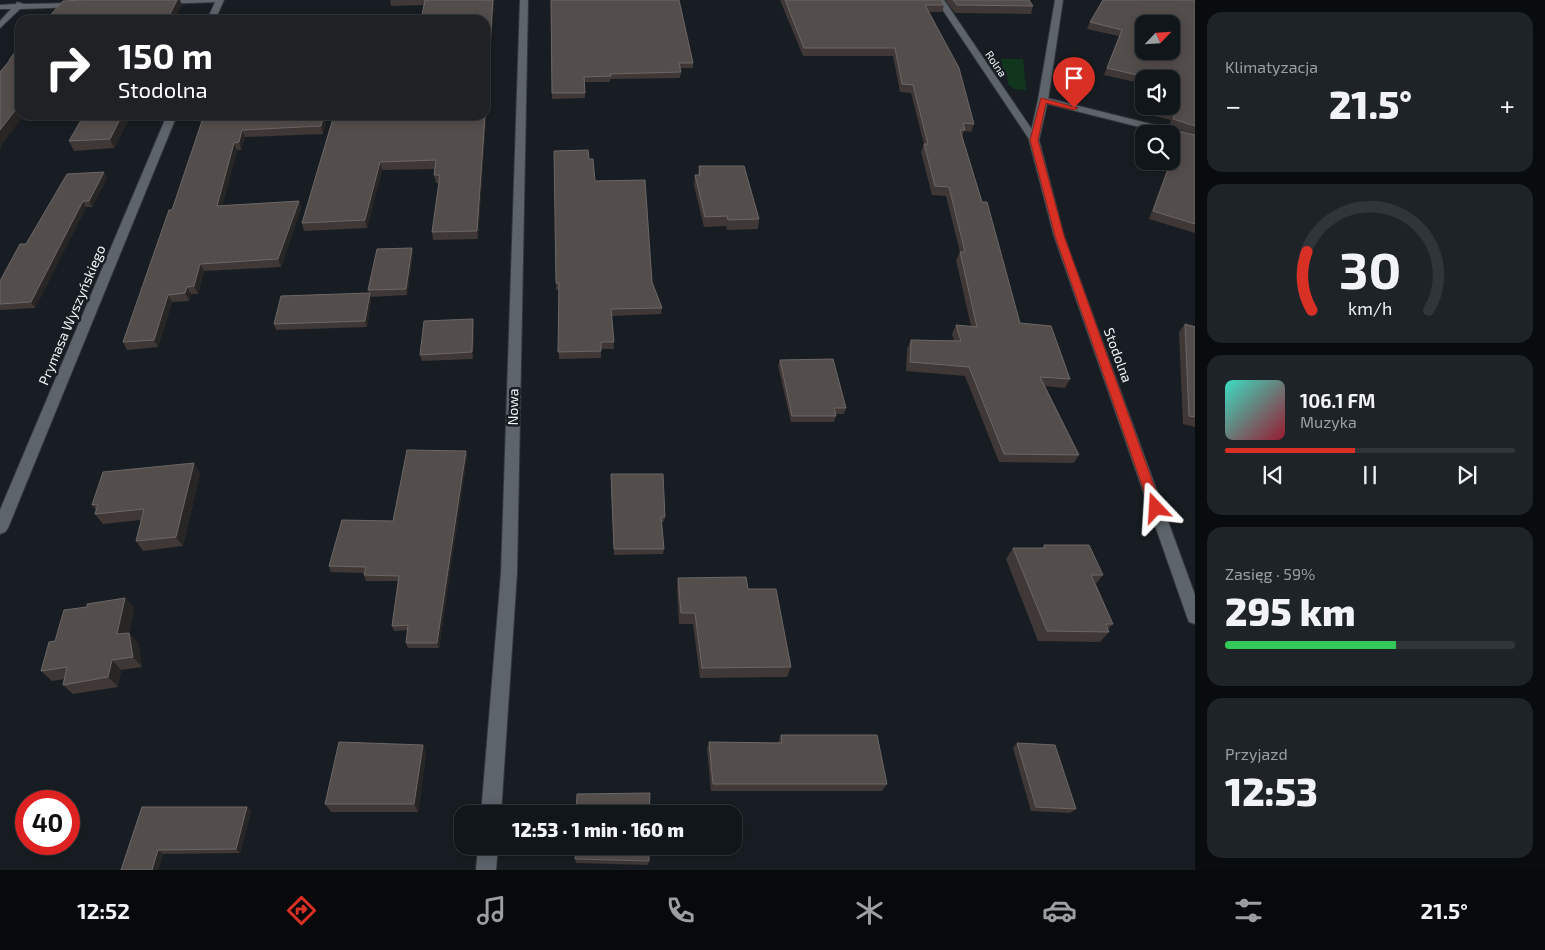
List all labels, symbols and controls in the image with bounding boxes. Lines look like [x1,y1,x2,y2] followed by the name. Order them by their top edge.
[1135,15,1180,60] north arrow
[1135,15,1180,170] map controls
[118,34,213,76] text: 150 m
[35,35,100,100] icon: right
[983,48,1010,79] street label: Rolna
[1053,57,1095,108] pin
[1225,57,1318,76] text: Klimatyzacja
[1060,64,1088,92] icon: arrive
[1135,70,1180,115] button: sound
[118,76,208,102] text: Stodolna
[1329,81,1412,127] text: 21.5°
[1225,88,1241,122] text: −
[1500,88,1515,122] text: +
[1135,125,1180,170] button: search
[1339,237,1401,299] text: 30
[34,242,109,387] street label: Prymasa Wyszyńskiego
[1348,297,1392,319] text: km/h
[1101,325,1136,385] street label: Stodolna
[504,388,521,426] street label: Nowa
[1300,389,1376,412] text: 106.1 FM
[1300,412,1357,431] text: Muzyka
[1259,461,1287,489] icon: previous
[1356,461,1384,489] icon: pause
[1453,461,1481,489] icon: next
[1129,481,1181,533] position arrow
[1225,564,1315,583] text: Zasięg · 59%
[1225,588,1356,634] text: 295 km
[1225,744,1288,763] text: Przyjazd
[1225,768,1318,814] text: 12:53
[15,790,80,855] speed limit sign: 40
[512,818,684,841] text: 12:53 · 1 min · 160 m
[284,893,319,928] icon: directions
[474,893,509,928] icon: music
[663,893,698,928] icon: phone
[852,893,887,928] icon: climate
[1042,893,1077,928] icon: car
[1231,893,1266,928] icon: filters
[77,897,130,923] text: 12:52
[1420,897,1468,923] text: 21.5°

